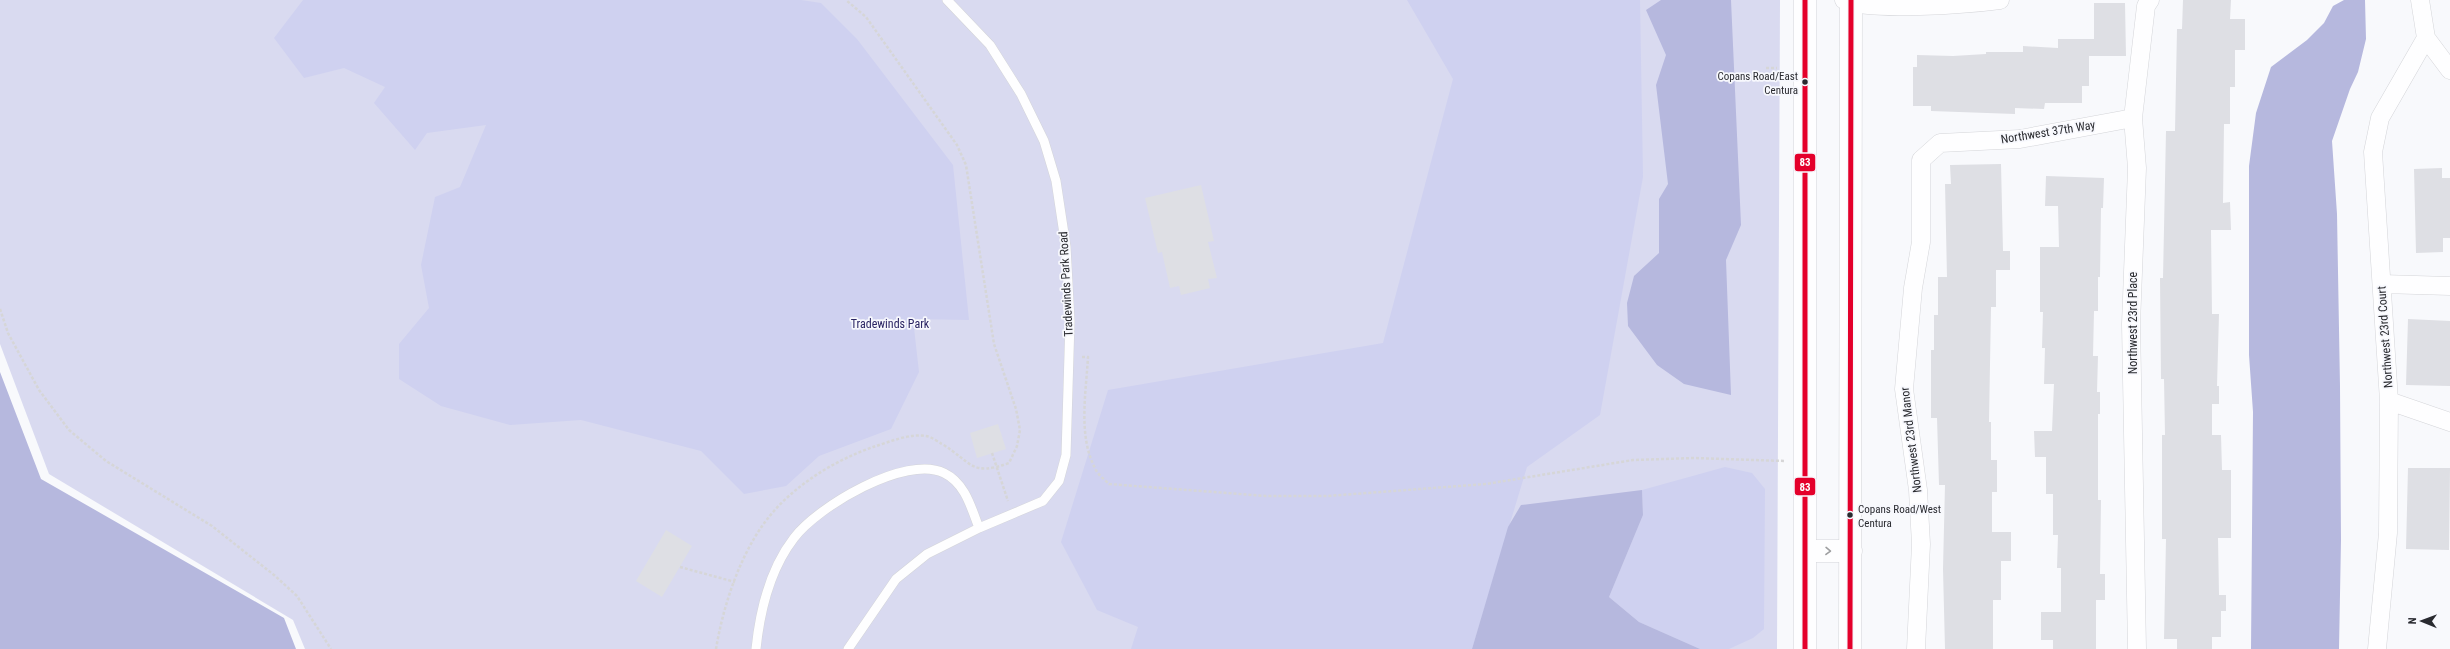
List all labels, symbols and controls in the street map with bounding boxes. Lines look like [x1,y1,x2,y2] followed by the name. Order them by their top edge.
[1718,70,1798,97] place label: Copans Road/East Centura
[1800,77,1810,87] marker: Copans Road/East Centura
[2000,118,2096,146] street label: Northwest 37th Way
[1794,153,1816,172] line badge: 83
[1799,156,1811,169] text: 83
[1056,231,1076,337] street label: Tradewinds Park Road
[2126,271,2140,374] street label: Northwest 23rd Place
[2374,285,2396,388] street label: Northwest 23rd Court
[851,317,930,331] park label: Tradewinds Park
[1898,386,1924,494] street label: Northwest 23rd Manor
[1794,477,1816,496] line badge: 83
[1799,481,1811,494] text: 83
[1858,503,1941,530] place label: Copans Road/West Centura
[1845,510,1855,520] marker: Copans Road/West Centura
[1825,547,1831,555] one-way arrow
[2402,601,2442,641] north arrow
[2406,617,2419,624] text: N

